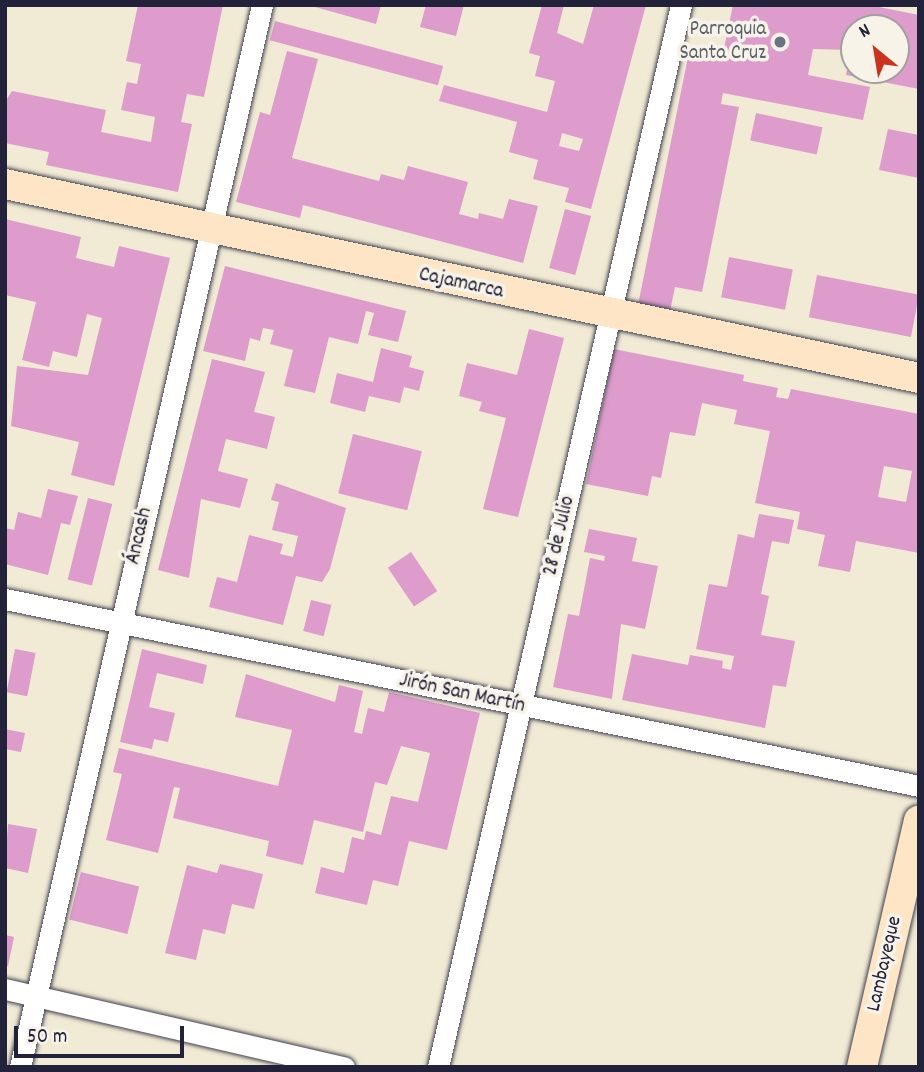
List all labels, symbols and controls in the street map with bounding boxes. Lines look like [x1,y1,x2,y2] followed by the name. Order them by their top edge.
[840,14,910,84] north arrow
[680,17,766,67] place label: Parroquia Santa Cruz
[854,18,876,46] text: N
[772,34,788,50] marker: Parroquia Santa Cruz
[416,263,506,305] street label: Cajamarca
[539,494,581,578] street label: 28 de Julio
[121,505,159,567] street label: Áncash
[397,668,527,720] street label: Jirón San Martín
[862,914,908,1014] street label: Lambayeque
[18,1012,187,1056] scale bar
[27,1023,67,1053] text: 50 m

